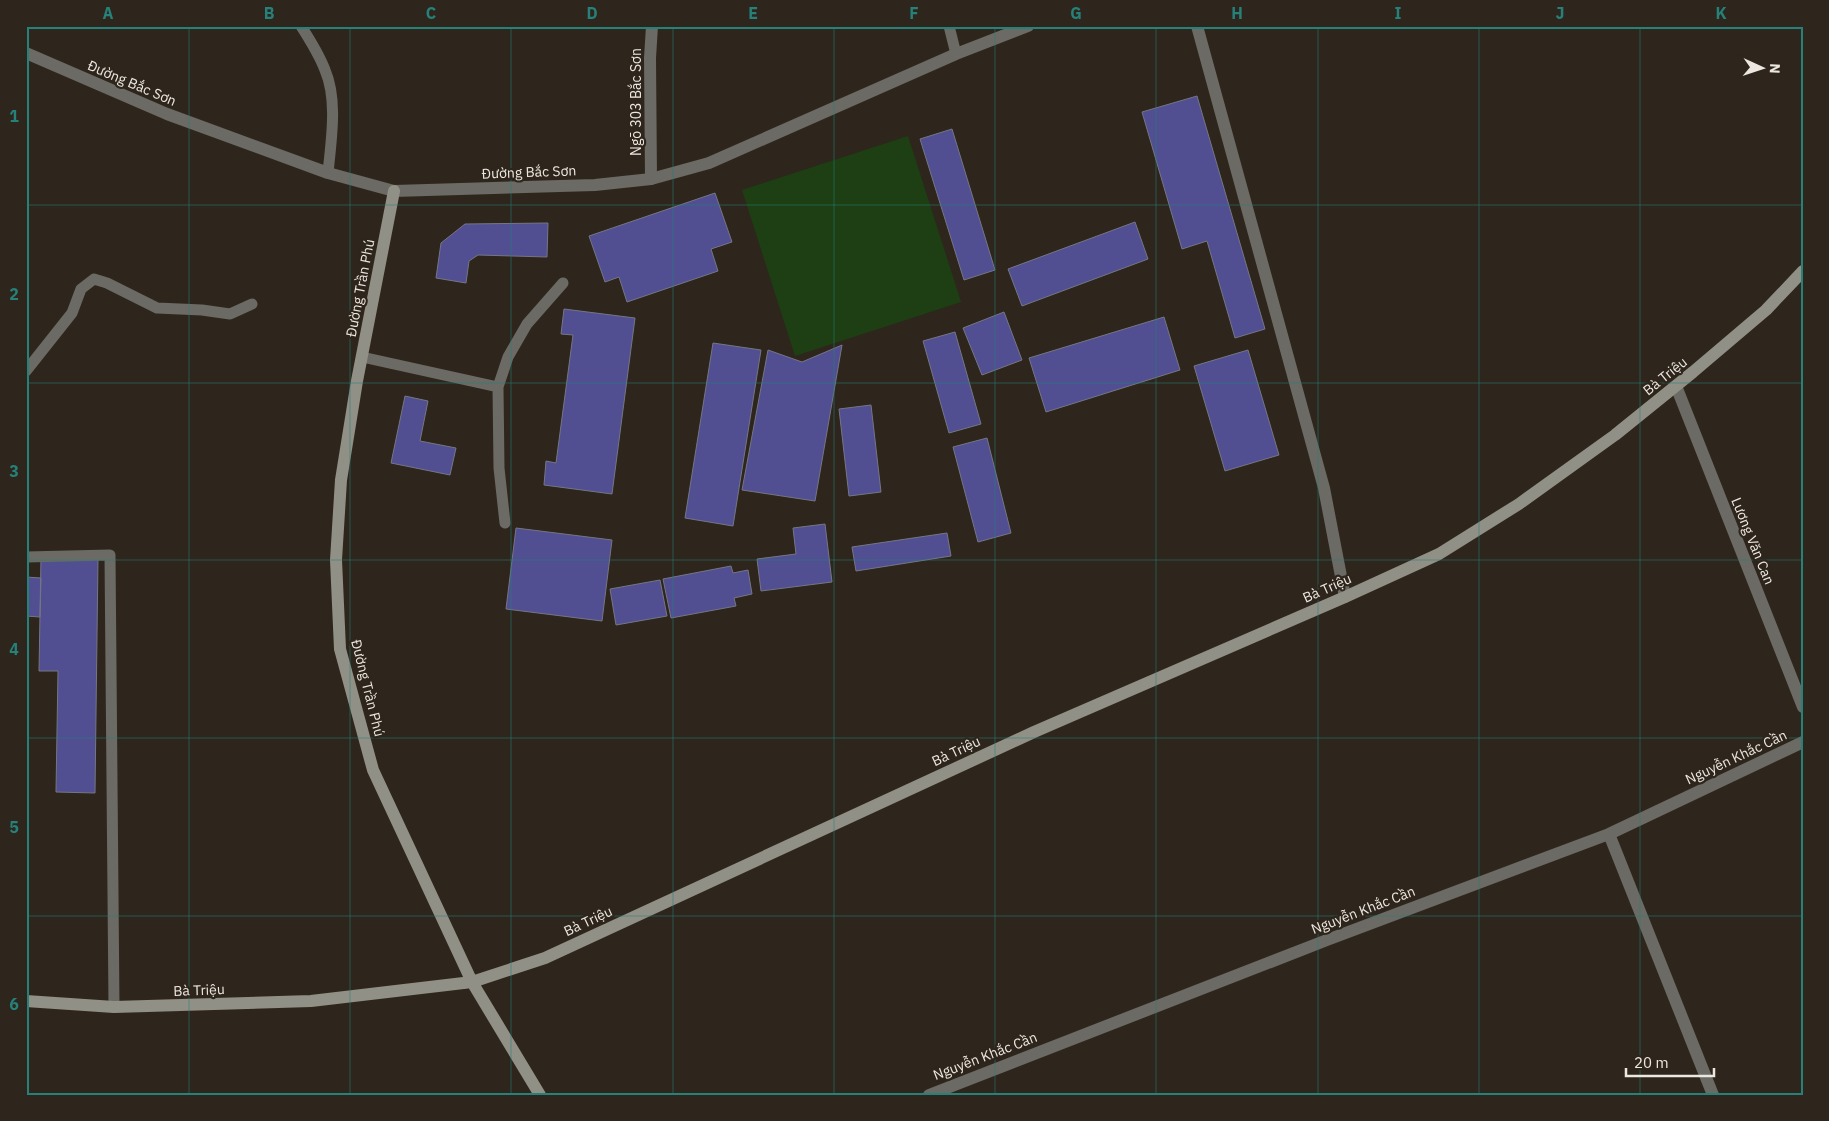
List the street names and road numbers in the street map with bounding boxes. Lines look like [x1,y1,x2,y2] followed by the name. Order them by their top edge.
[627,48,645,156] street label: Ngõ 303 Bắc Sơn
[85,56,179,110] street label: Đường Bắc Sơn
[481,161,577,183] street label: Đường Bắc Sơn
[342,237,378,339] street label: Đường Trần Phú
[1639,353,1691,399] street label: Bà Triệu
[1727,495,1779,587] street label: Lương Văn Can
[1300,569,1354,607] street label: Bà Triệu
[347,638,389,738] street label: Đường Trần Phú
[1682,726,1790,788] street label: Nguyễn Khắc Cần
[929,732,983,770] street label: Bà Triệu
[1309,882,1417,938] street label: Nguyễn Khắc Cần
[561,902,615,940] street label: Bà Triệu
[173,980,225,1000] street label: Bà Triệu
[931,1028,1039,1084] street label: Nguyễn Khắc Cần

